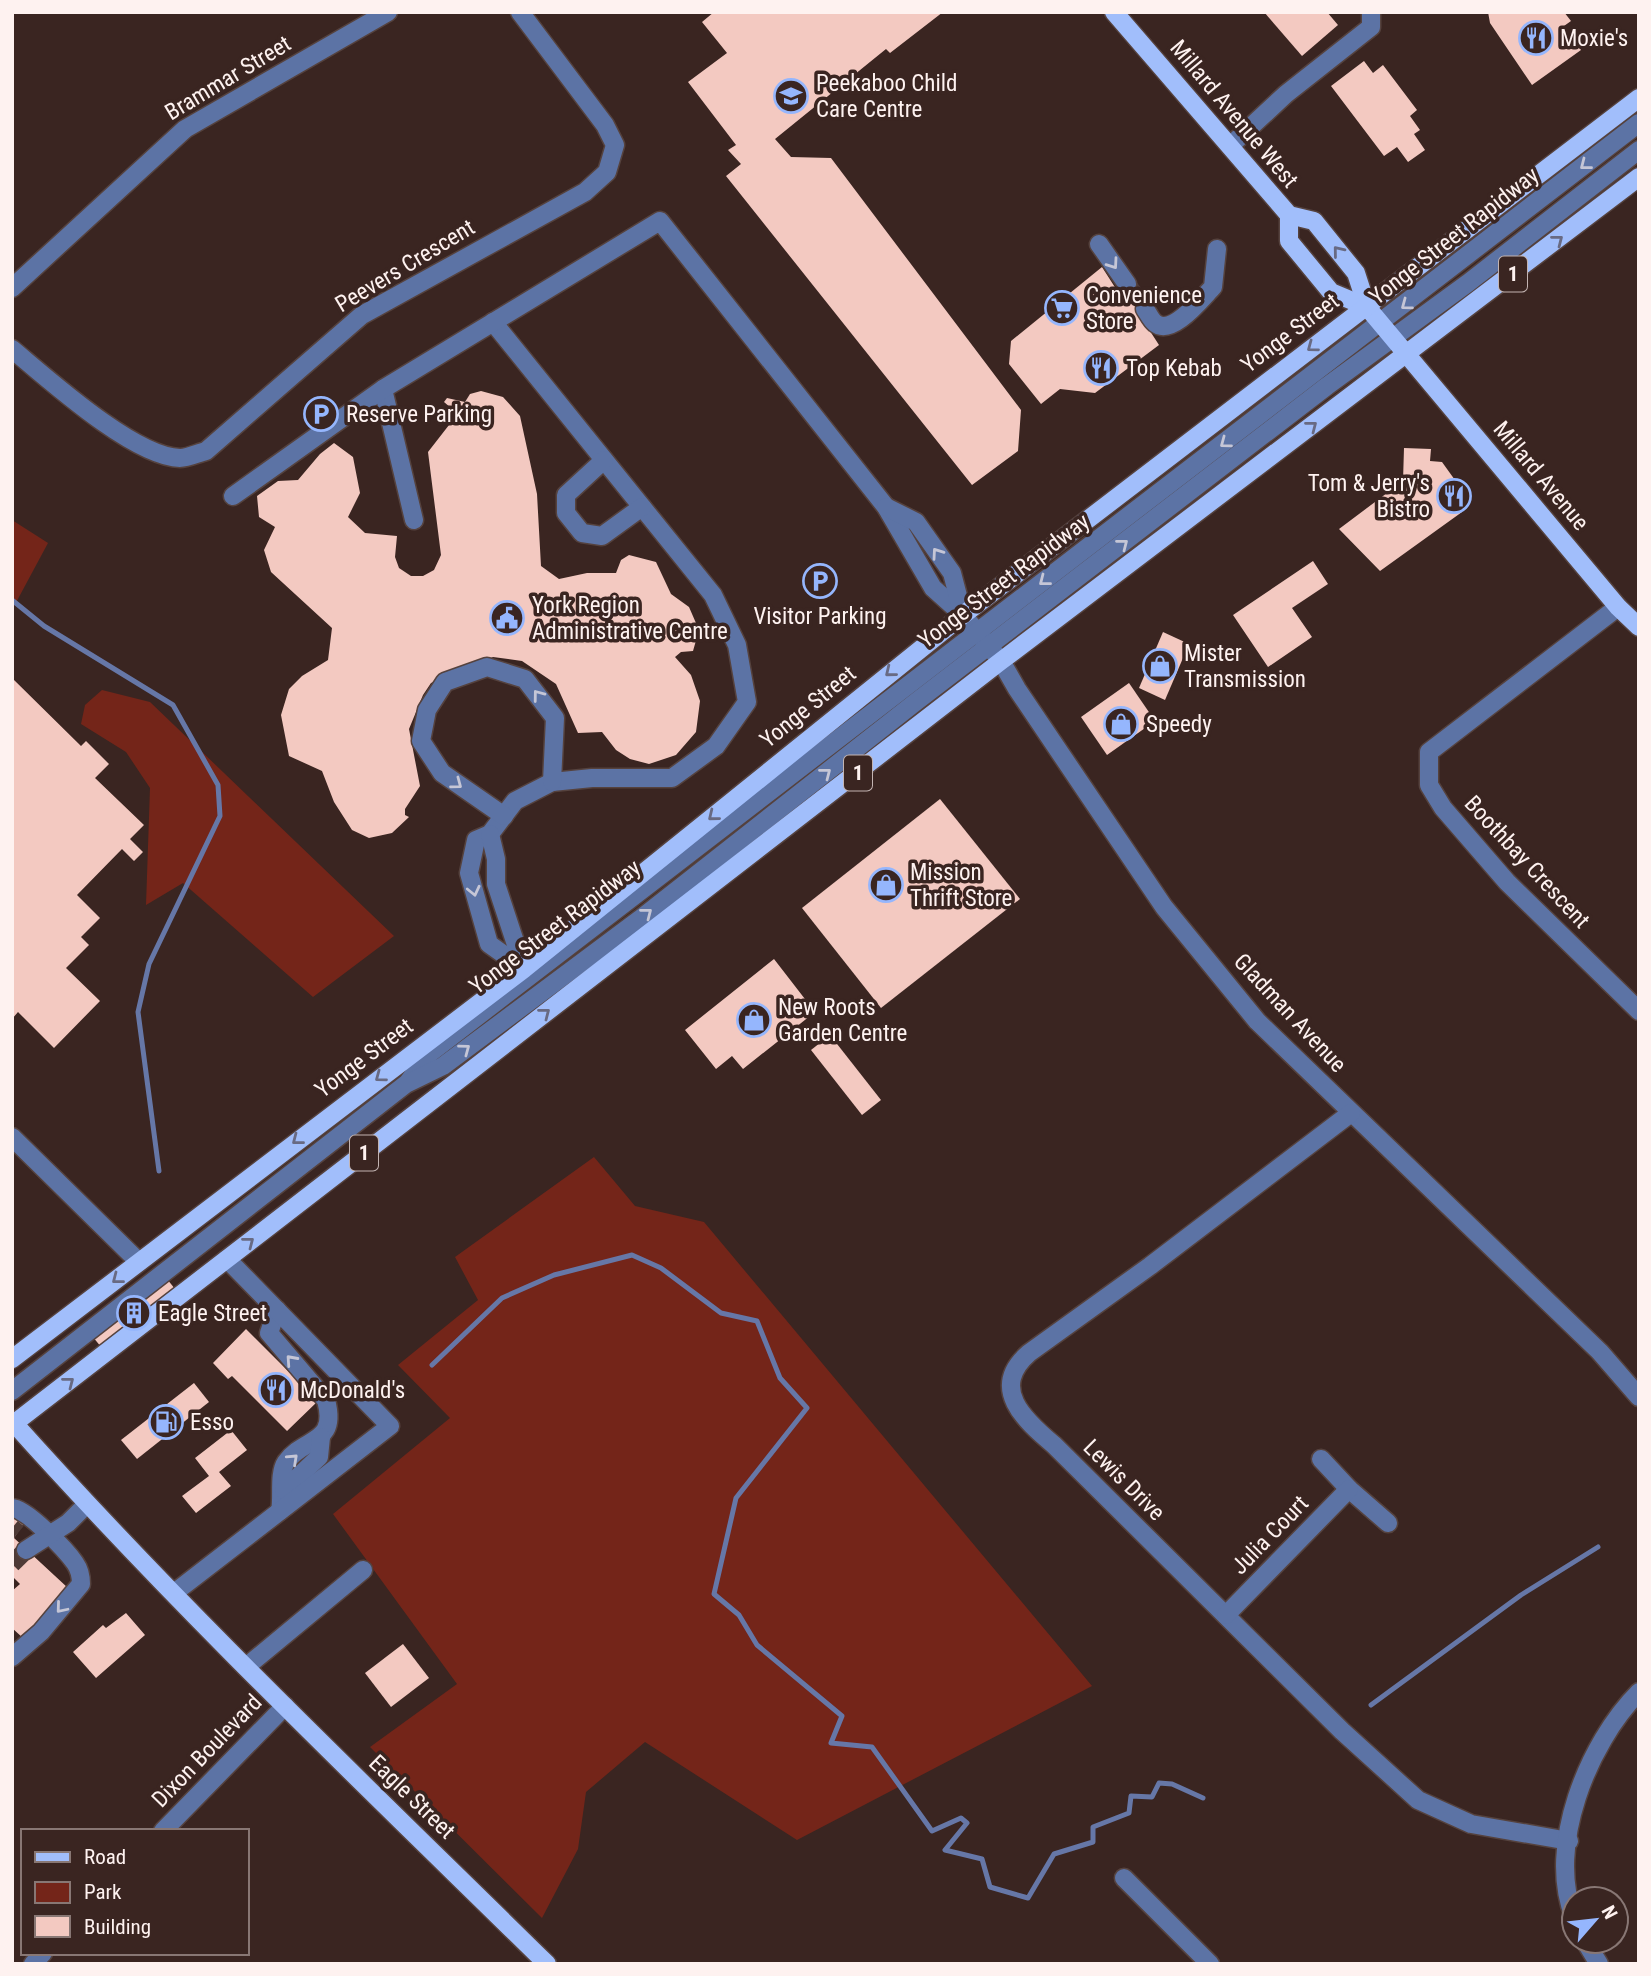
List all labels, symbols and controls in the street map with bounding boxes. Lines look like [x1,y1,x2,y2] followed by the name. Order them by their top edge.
[1517,19,1555,57] restaurant icon: Moxie's
[1560,25,1628,52] place label: Moxie's
[160,30,296,126] street label: Brammar Street
[1164,35,1304,193] street label: Millard Avenue West
[816,70,957,123] place label: Peekaboo Child Care Centre
[772,77,810,115] school or university icon: Peekaboo Child Care Centre
[1580,157,1593,170] one-way arrow
[1364,161,1544,310] street label: Yonge Street Rapidway
[330,214,480,318] street label: Peevers Crescent
[1551,235,1563,248] one-way arrow
[1334,246,1346,259] one-way arrow
[1105,256,1117,269] one-way arrow
[1499,256,1527,292] road number: 1
[1086,282,1202,335] place label: Convenience Store
[1236,288,1344,378] street label: Yonge Street
[1043,289,1081,327] supermarket icon: Convenience Store
[1401,297,1413,309] one-way arrow
[1307,338,1319,351] one-way arrow
[1082,349,1120,387] restaurant icon: Top Kebab
[1126,355,1222,382] place label: Top Kebab
[302,395,340,433] parking icon: Reserve Parking
[346,401,492,428] place label: Reserve Parking
[1488,416,1594,536] street label: Millard Avenue
[1304,421,1316,434] one-way arrow
[1220,434,1232,447] one-way arrow
[1308,470,1430,523] place label: Tom & Jerry's Bistro
[1435,477,1473,515] restaurant icon: Tom & Jerry's Bistro
[913,508,1095,654] street label: Yonge Street Rapidway
[1115,540,1127,553] one-way arrow
[933,548,945,561] one-way arrow
[801,562,839,600] parking icon: Visitor Parking
[1039,573,1052,586] one-way arrow
[532,592,728,645] place label: York Region Administrative Centre
[488,599,526,637] public building icon: York Region Administrative Centre
[753,603,887,630] place label: Visitor Parking
[1184,640,1306,693] place label: Mister Transmission
[1141,647,1179,685] shop icon: Mister Transmission
[755,660,861,754] street label: Yonge Street
[885,664,897,677] one-way arrow
[533,691,546,703] one-way arrow
[1102,705,1140,743] shop icon: Speedy
[1146,711,1212,738] place label: Speedy
[844,756,872,790] road number: 1
[819,768,831,781] one-way arrow
[449,776,461,788] one-way arrow
[1459,790,1595,934] street label: Boothbay Crescent
[708,807,720,820] one-way arrow
[464,854,646,1000] street label: Yonge Street Rapidway
[910,859,1012,912] place label: Mission Thrift Store
[867,866,905,904] shop icon: Mission Thrift Store
[465,885,480,897] one-way arrow
[640,909,652,922] one-way arrow
[1228,948,1352,1078] street label: Gladman Avenue
[778,994,907,1047] place label: New Roots Garden Centre
[735,1001,773,1039] shop icon: New Roots Garden Centre
[537,1009,550,1022] one-way arrow
[310,1013,418,1103] street label: Yonge Street
[457,1045,470,1058] one-way arrow
[375,1068,387,1081] one-way arrow
[293,1131,305,1144] one-way arrow
[350,1136,378,1170] road number: 1
[241,1238,253,1251] one-way arrow
[112,1270,125,1283] one-way arrow
[115,1294,153,1332] building icon: Eagle Street
[158,1300,267,1327] place label: Eagle Street
[286,1355,299,1368] one-way arrow
[257,1371,295,1409] restaurant icon: McDonald's
[61,1377,73,1390] one-way arrow
[300,1377,405,1404] place label: McDonald's
[147,1403,185,1441] fuel station icon: Esso
[190,1409,234,1436] place label: Esso
[1078,1434,1170,1526] street label: Lewis Drive
[285,1455,298,1467] one-way arrow
[1226,1490,1314,1580] street label: Julia Court
[57,1600,69,1613] one-way arrow
[146,1689,268,1813] street label: Dixon Boulevard
[363,1749,461,1845] street label: Eagle Street
[21,1829,248,1955] legend
[84,1845,126,1869] text: Road
[84,1880,122,1904] text: Park
[1560,1885,1630,1955] north arrow
[1597,1902,1622,1923] text: N
[84,1915,151,1939] text: Building

